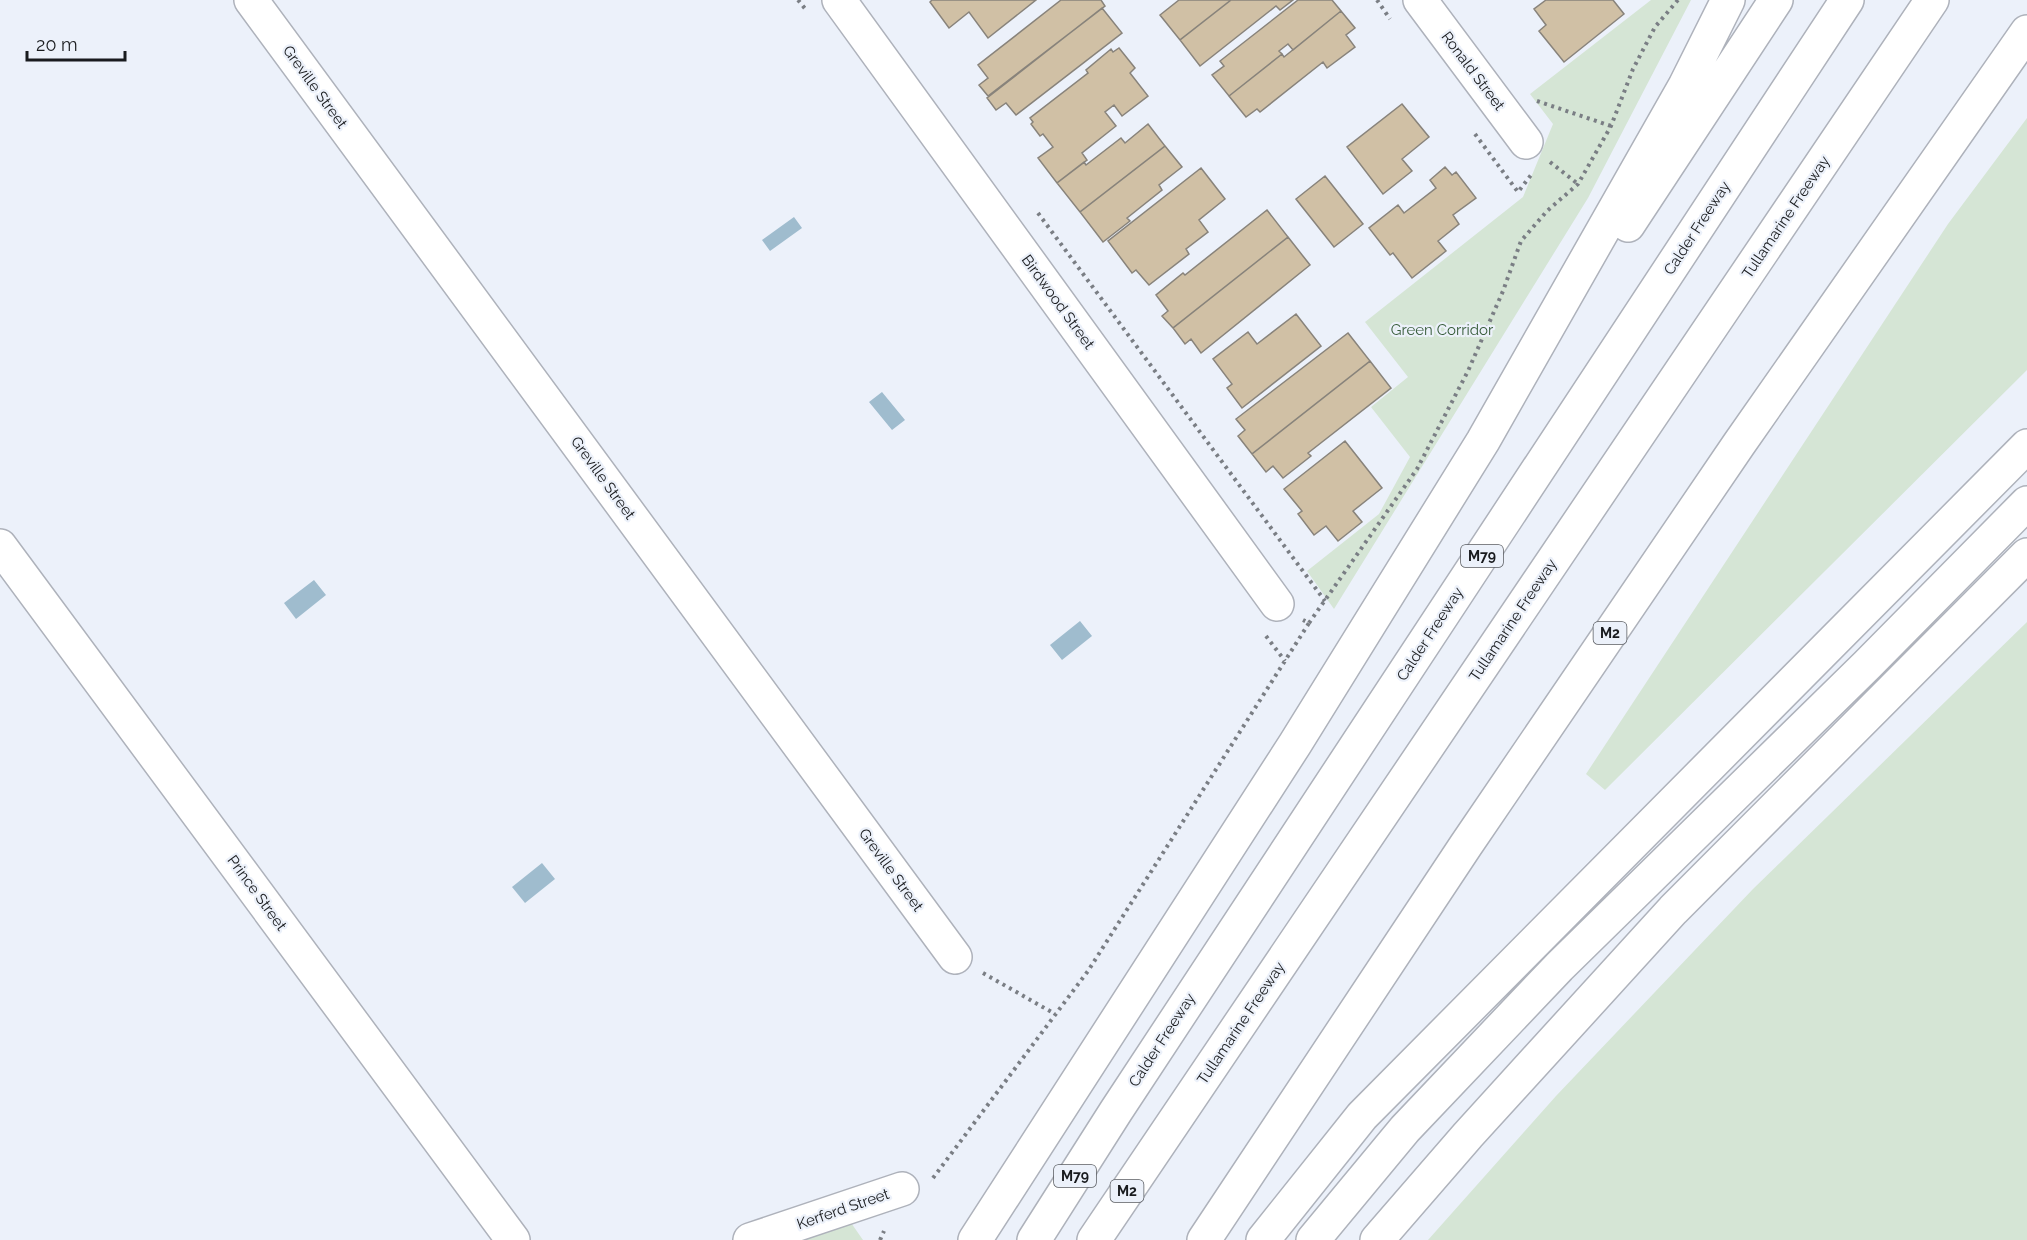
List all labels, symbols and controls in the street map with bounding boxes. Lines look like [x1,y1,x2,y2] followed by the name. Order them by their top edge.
[27,24,124,62] scale bar
[1437,28,1509,114] street label: Ronald Street
[36,34,78,55] text: 20 m
[279,42,351,132] street label: Greville Street
[1738,152,1834,282] street label: Tullamarine Freeway
[1660,178,1734,278] street label: Calder Freeway
[1018,251,1098,353] street label: Birdwood Street
[1391,321,1494,339] park label: Green Corridor
[567,433,639,523] street label: Greville Street
[1461,545,1503,567] road number: M79
[1465,555,1561,685] street label: Tullamarine Freeway
[1393,584,1467,684] street label: Calder Freeway
[1594,622,1626,644] road number: M2
[855,825,927,915] street label: Greville Street
[224,852,290,934] street label: Prince Street
[1193,958,1289,1088] street label: Tullamarine Freeway
[1125,990,1199,1090] street label: Calder Freeway
[1054,1165,1096,1187] road number: M79
[1110,1180,1144,1202] road number: M2
[794,1185,892,1233] street label: Kerferd Street

